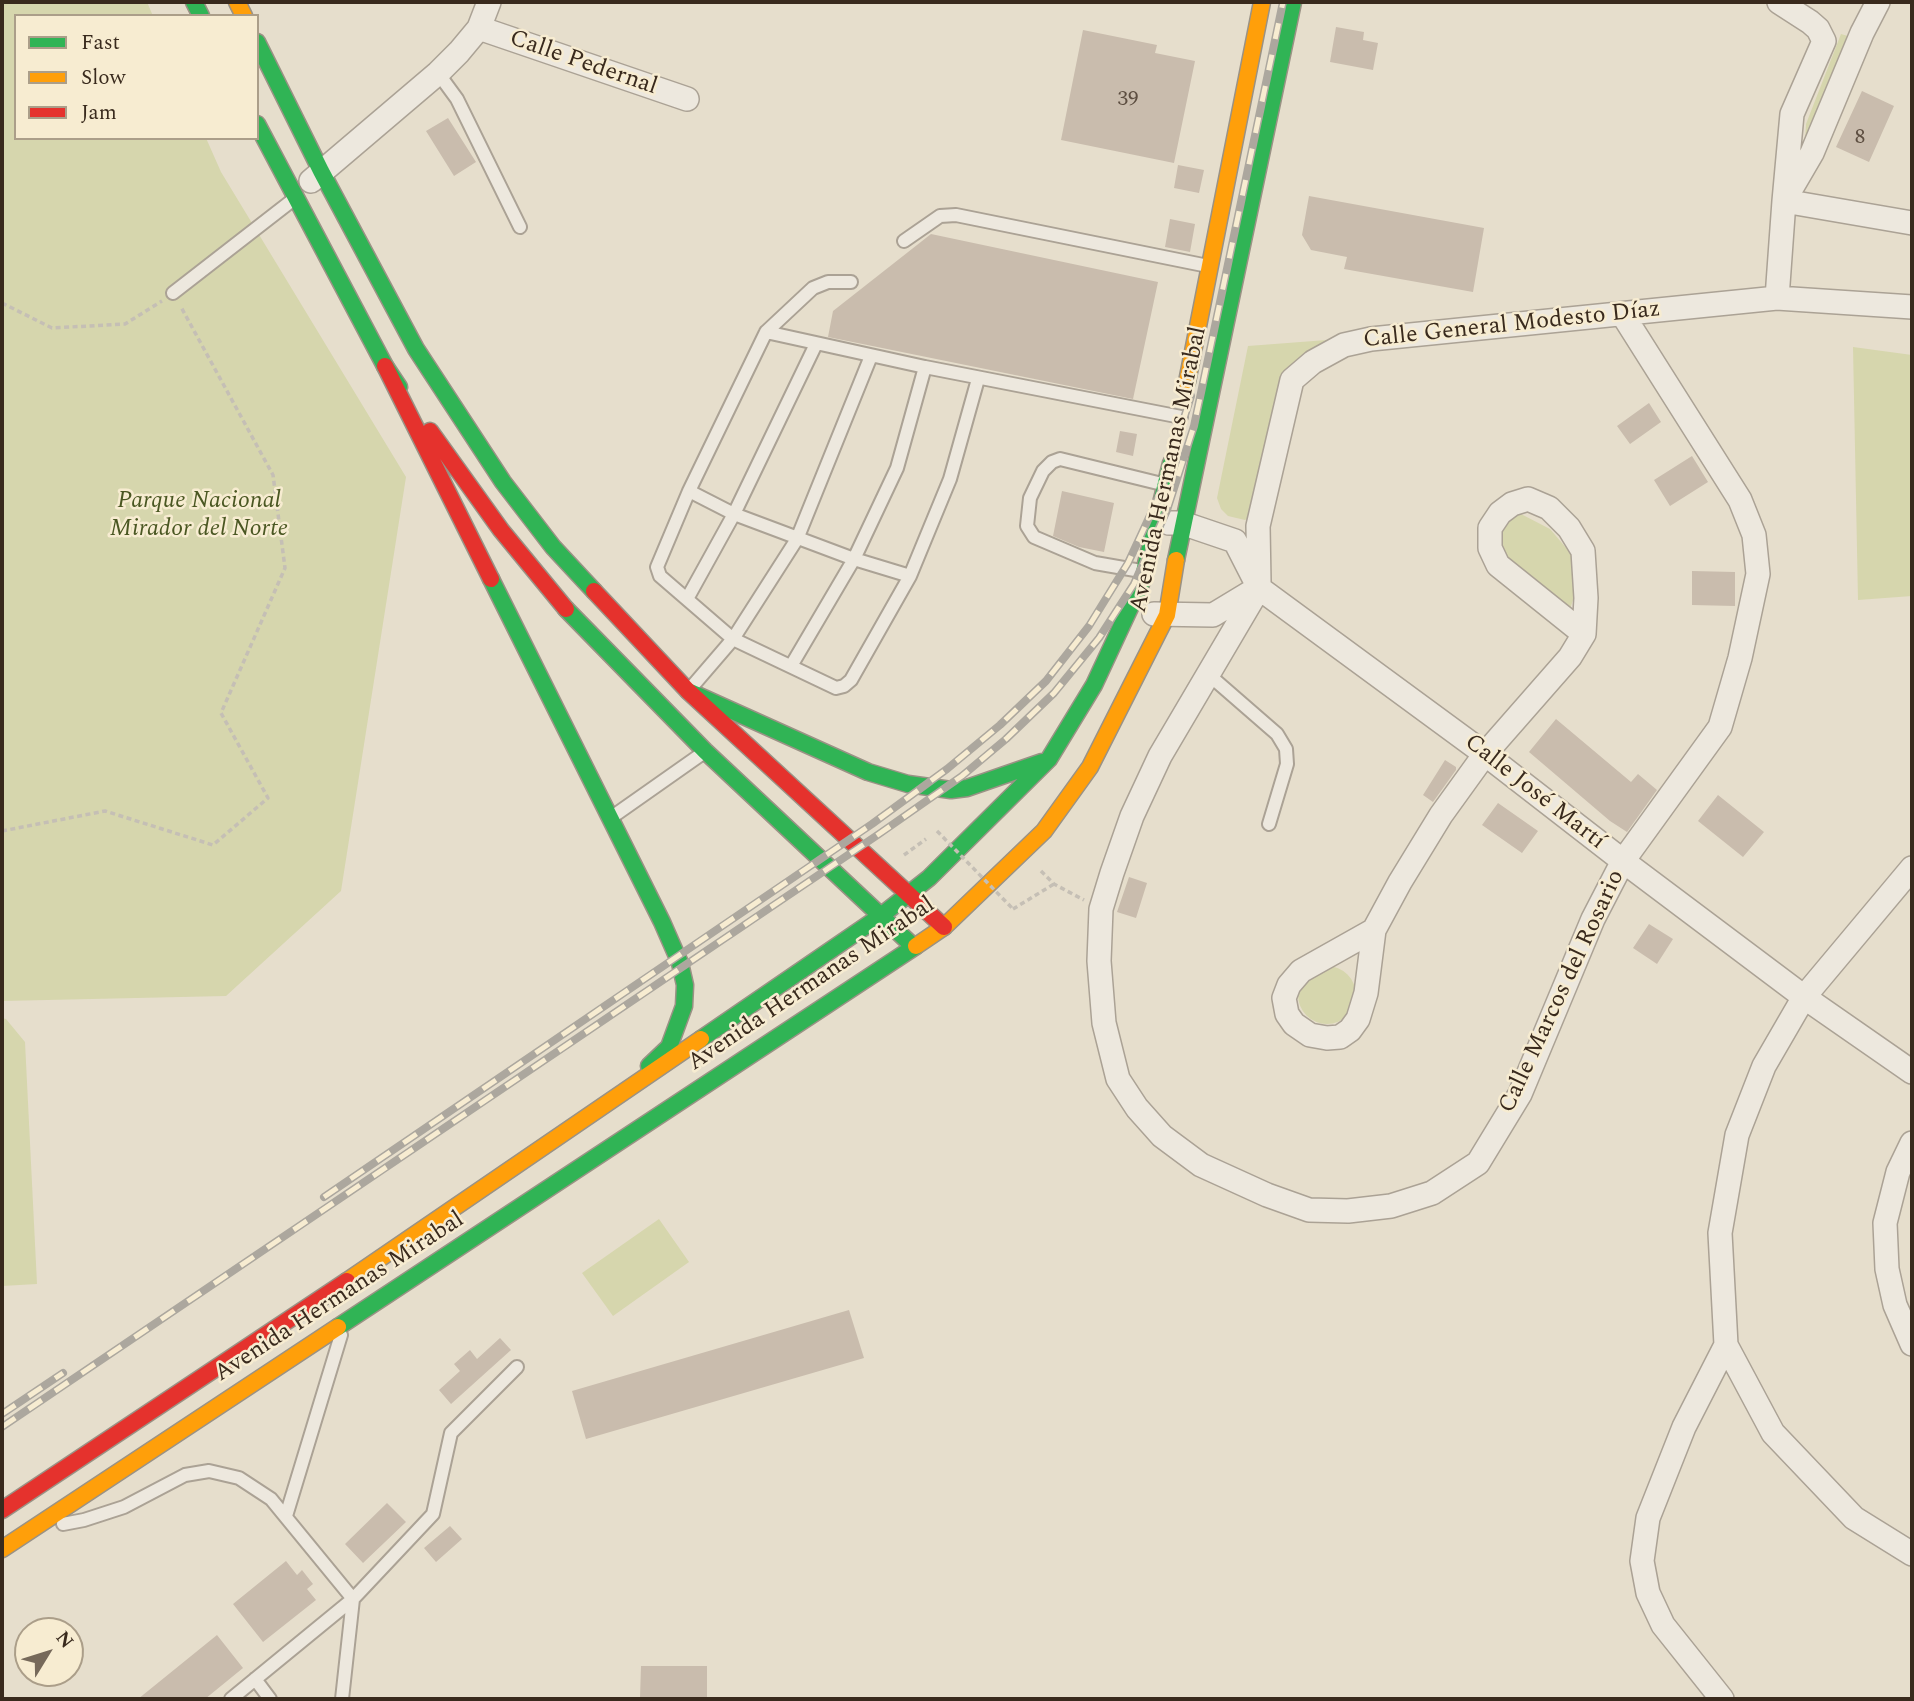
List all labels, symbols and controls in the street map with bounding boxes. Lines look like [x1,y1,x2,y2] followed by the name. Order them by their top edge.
[14,14,259,140] legend
[505,25,661,103] street label: Calle Pedernal
[81,27,120,59] text: Fast
[81,62,125,94] text: Slow
[1118,88,1138,114] house number: 39
[81,97,117,129] text: Jam
[1855,126,1865,152] house number: 8
[1362,296,1662,356] street label: Calle General Modesto Díaz
[1126,324,1214,616] street label: Avenida Hermanas Mirabal
[110,488,288,544] park label: Parque Nacional Mirador del Norte
[1458,729,1610,857] street label: Calle José Martí
[1494,866,1632,1118] street label: Calle Marcos del Rosario
[683,892,941,1078] street label: Avenida Hermanas Mirabal
[210,1207,470,1389] street label: Avenida Hermanas Mirabal
[14,1617,84,1687] north arrow
[48,1625,81,1655] text: N

